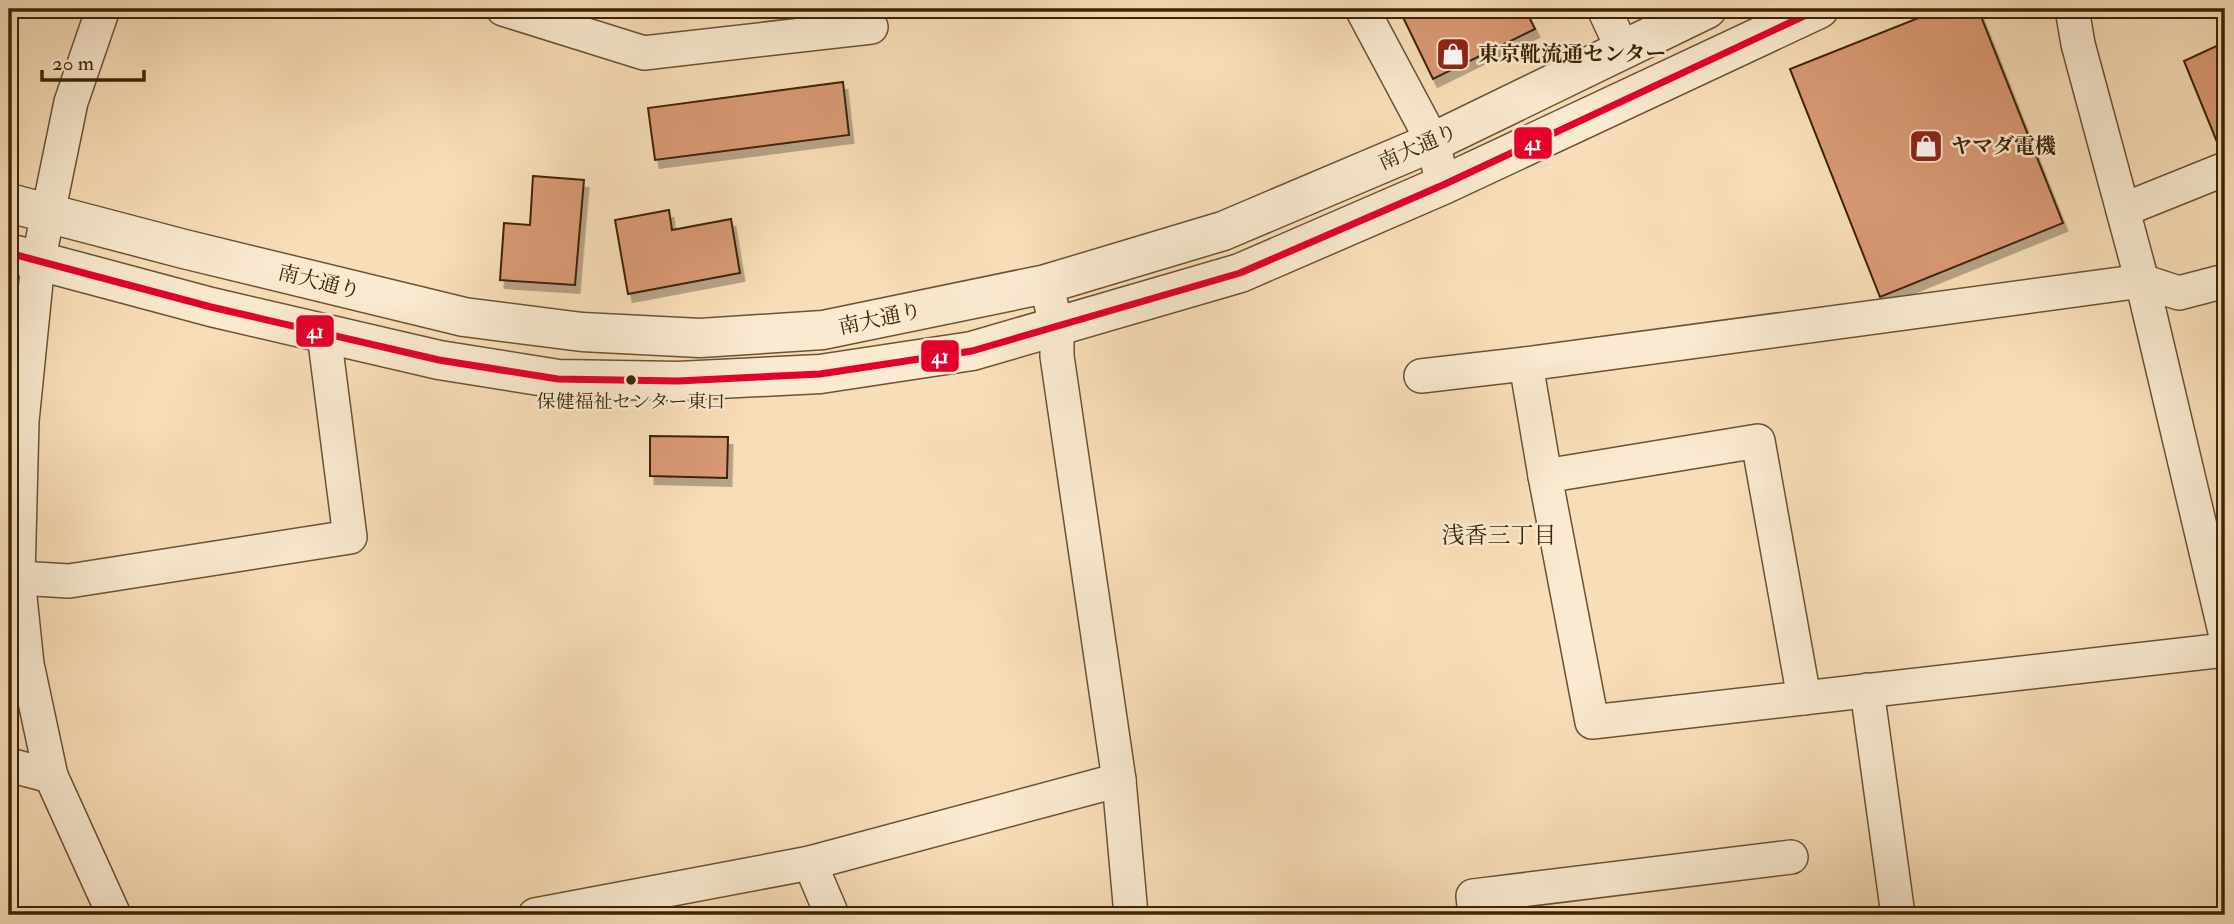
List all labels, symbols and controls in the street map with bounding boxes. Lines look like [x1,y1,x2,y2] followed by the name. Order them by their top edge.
[1434,35,1472,73] shop icon: 東京靴流通センター
[42,38,144,82] scale bar
[1478,41,1666,68] place label: 東京靴流通センター
[52,50,94,77] text: 20 m
[1374,118,1462,176] street label: 南大通り
[1513,126,1553,160] line badge: 41
[1907,127,1945,165] shop icon: ヤマダ電機
[1523,132,1542,156] text: 41
[1951,133,2056,160] place label: ヤマダ電機
[275,259,363,305] street label: 南大通り
[836,297,924,341] street label: 南大通り
[295,314,335,348] line badge: 41
[305,320,324,344] text: 41
[920,339,960,373] line badge: 41
[930,345,949,369] text: 41
[624,373,638,387] marker: 保健福祉センター東口
[536,390,726,414] place label: 保健福祉センター東口
[1442,521,1557,550] district label: 浅香三丁目

